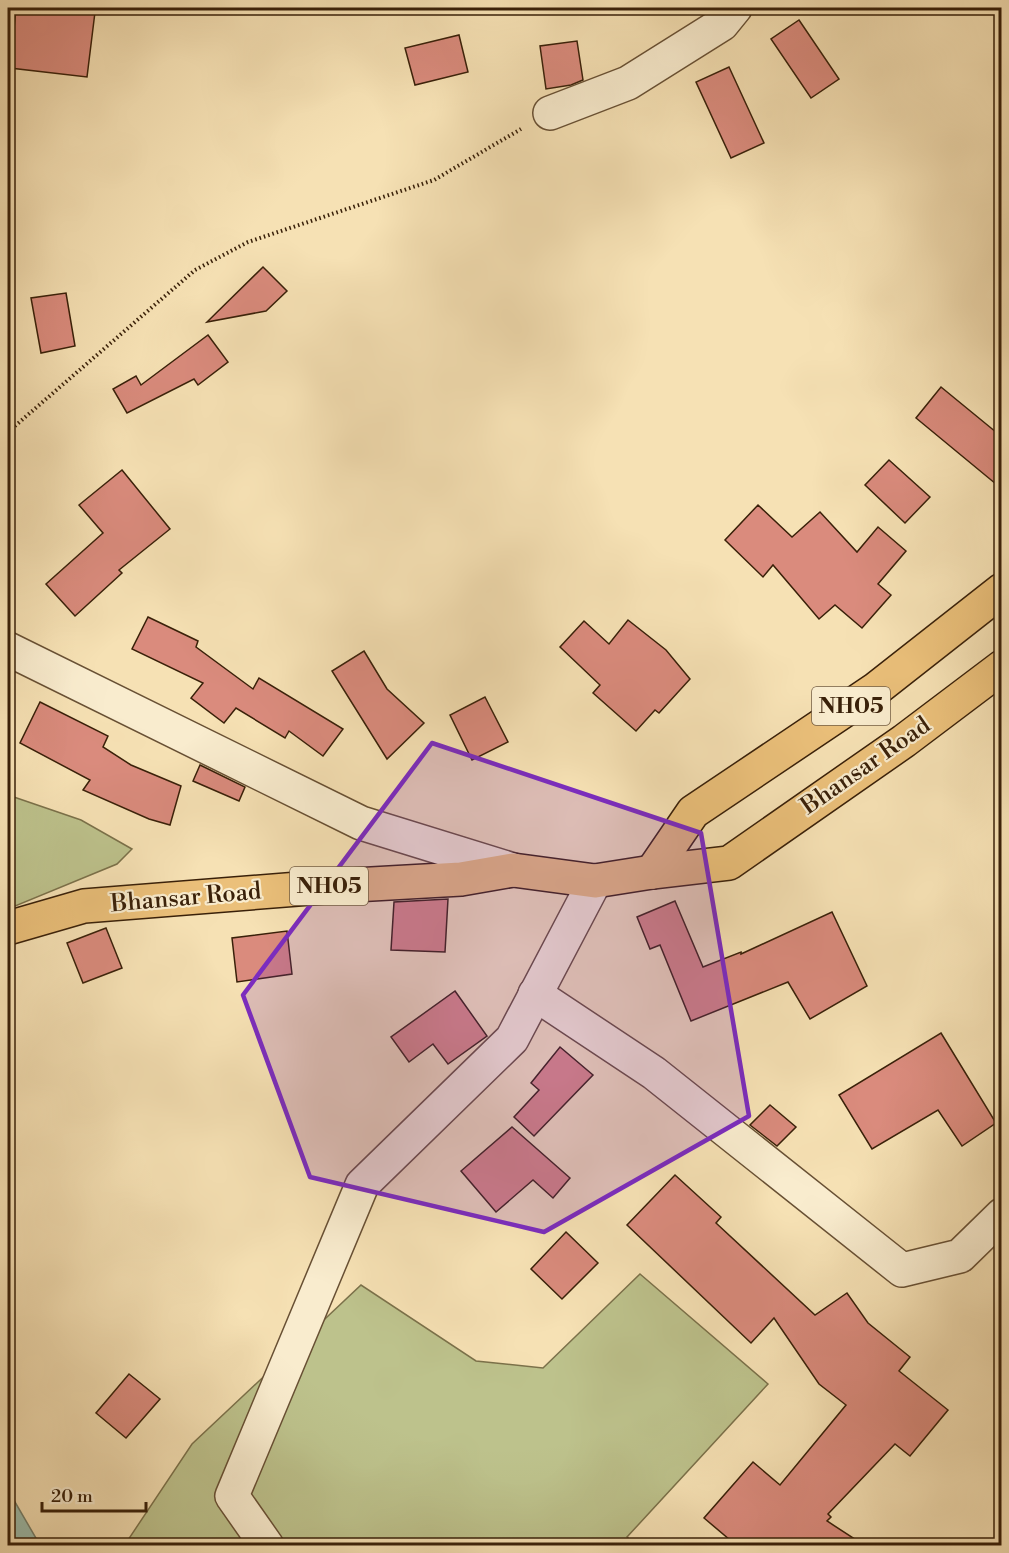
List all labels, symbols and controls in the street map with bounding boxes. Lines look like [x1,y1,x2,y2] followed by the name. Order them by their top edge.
[812,687,890,725] road number: NH05
[795,710,937,822] street label: Bhansar Road
[290,867,368,905] road number: NH05
[108,876,263,920] street label: Bhansar Road
[42,1475,146,1513] scale bar
[51,1485,93,1508] text: 20 m

